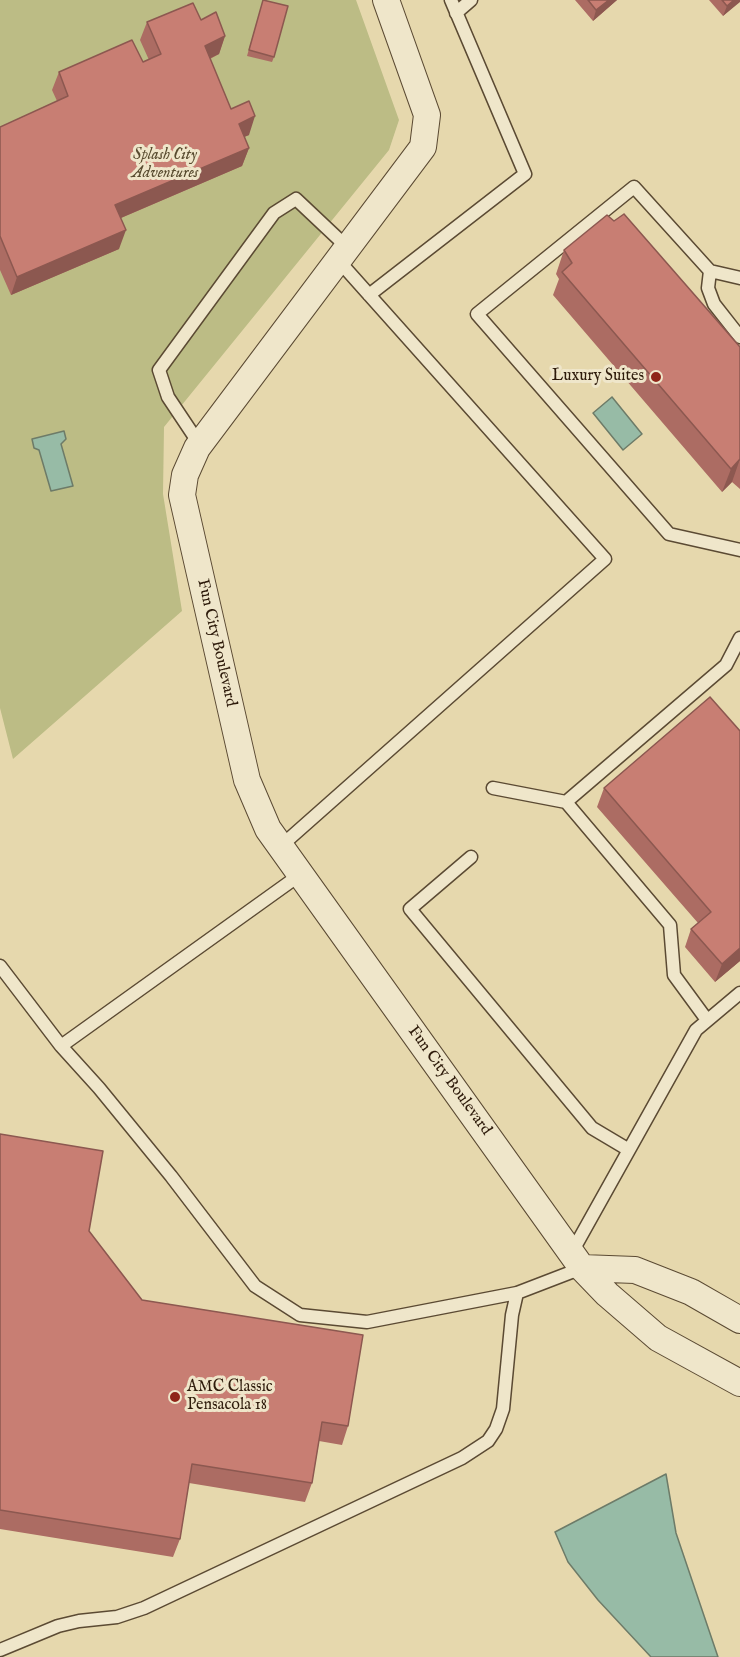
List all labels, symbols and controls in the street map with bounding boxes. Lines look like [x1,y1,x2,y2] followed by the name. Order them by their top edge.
[132,146,198,184] park label: Splash City Adventures
[552,367,644,387] place label: Luxury Suites
[649,370,663,384] marker: Luxury Suites
[192,577,240,709] street label: Fun City Boulevard
[403,1023,495,1139] street label: Fun City Boulevard
[187,1378,273,1416] place label: AMC Classic Pensacola 18
[168,1390,182,1404] marker: AMC Classic Pensacola 18

